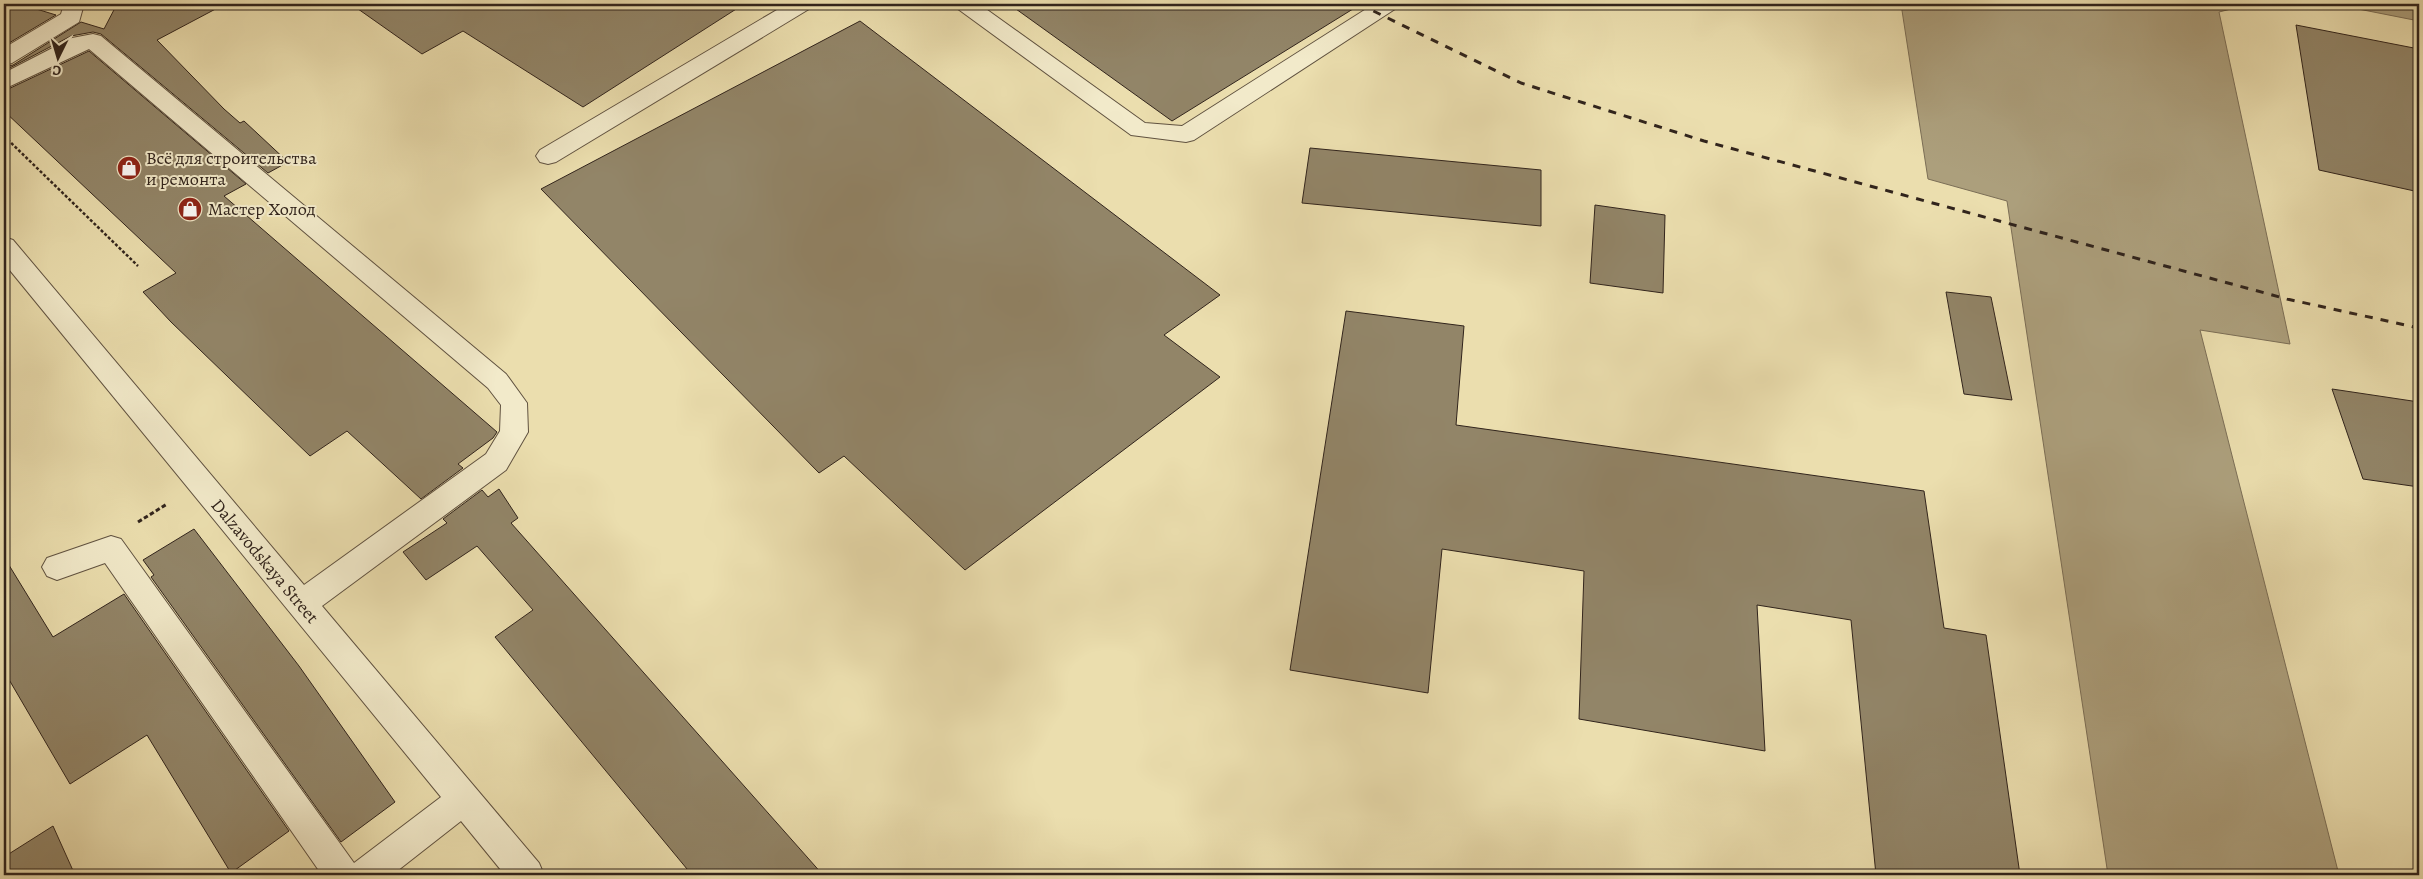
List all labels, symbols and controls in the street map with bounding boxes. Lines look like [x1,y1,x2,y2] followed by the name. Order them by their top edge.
[32,32,82,82] north arrow
[51,61,62,80] text: С
[146,146,317,191] place label: Всё для строительства и ремонта
[116,155,142,181] shop icon: Всё для строительства и ремонта
[177,196,203,222] shop icon: Мастер Холод
[208,197,316,221] place label: Мастер Холод
[206,494,324,628] street label: Dalzavodskaya Street

